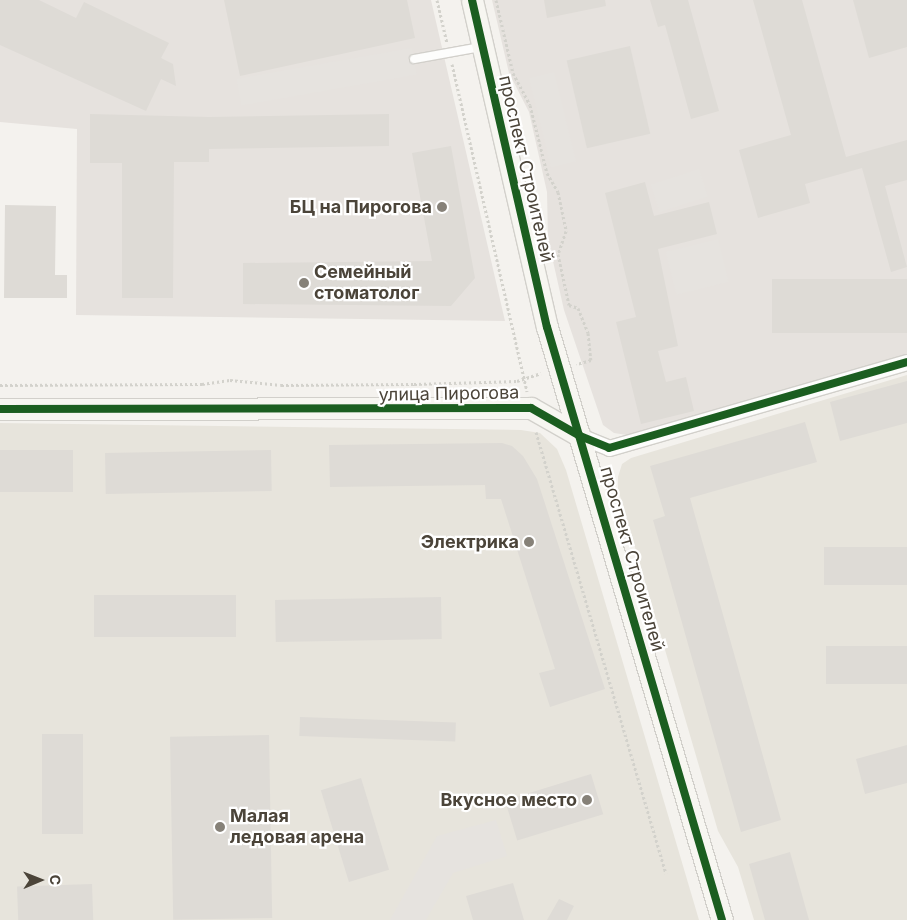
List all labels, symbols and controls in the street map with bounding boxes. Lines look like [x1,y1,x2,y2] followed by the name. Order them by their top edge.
[494,73,558,265] street label: проспект Строителей
[290,196,432,218] place label: БЦ на Пирогова
[436,201,448,213] marker: БЦ на Пирогова
[314,262,419,304] place label: Семейный стоматолог
[298,277,310,289] marker: Семейный стоматолог
[378,382,520,406] street label: улица Пирогова
[595,464,669,654] street label: проспект Строителей
[421,531,519,553] place label: Электрика
[523,536,535,548] marker: Электрика
[440,789,577,811] place label: Вкусное место
[581,794,593,806] marker: Вкусное место
[230,806,364,849] place label: Малая ледовая арена
[214,821,226,833] marker: Малая ледовая арена
[15,855,65,905] north arrow
[47,874,64,885] text: С

